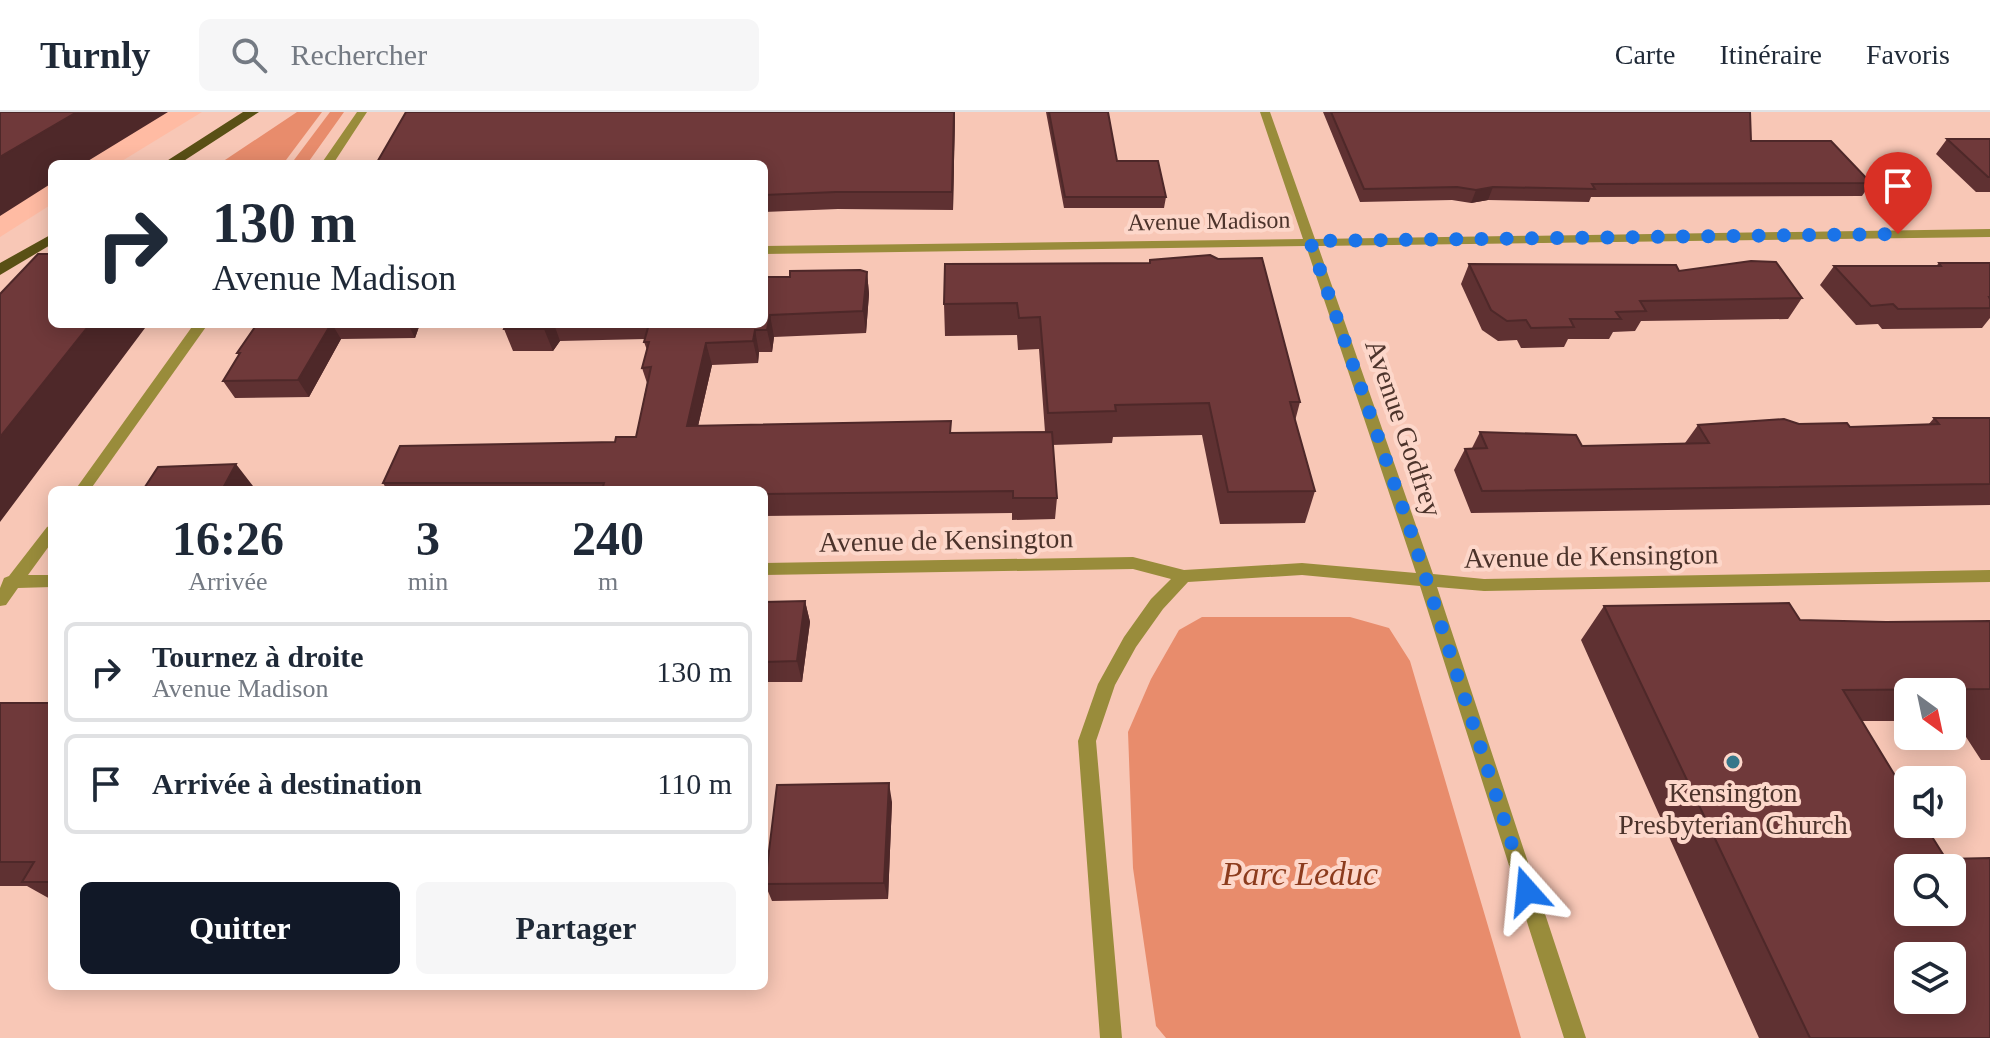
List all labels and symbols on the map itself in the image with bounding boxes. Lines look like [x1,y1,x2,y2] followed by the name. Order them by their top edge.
[1864,152,1932,234] pin
[1127,207,1291,235] street label: Avenue Madison
[1359,335,1449,521] street label: Avenue Godfrey
[818,522,1074,558] street label: Avenue de Kensington
[1463,538,1719,574] street label: Avenue de Kensington
[1894,678,1966,750] north arrow
[1724,753,1742,771] marker: Kensington Presbyterian Church
[1618,777,1848,840] place label: Kensington Presbyterian Church
[1485,849,1569,933] position arrow
[1221,855,1378,892] park label: Parc Leduc

